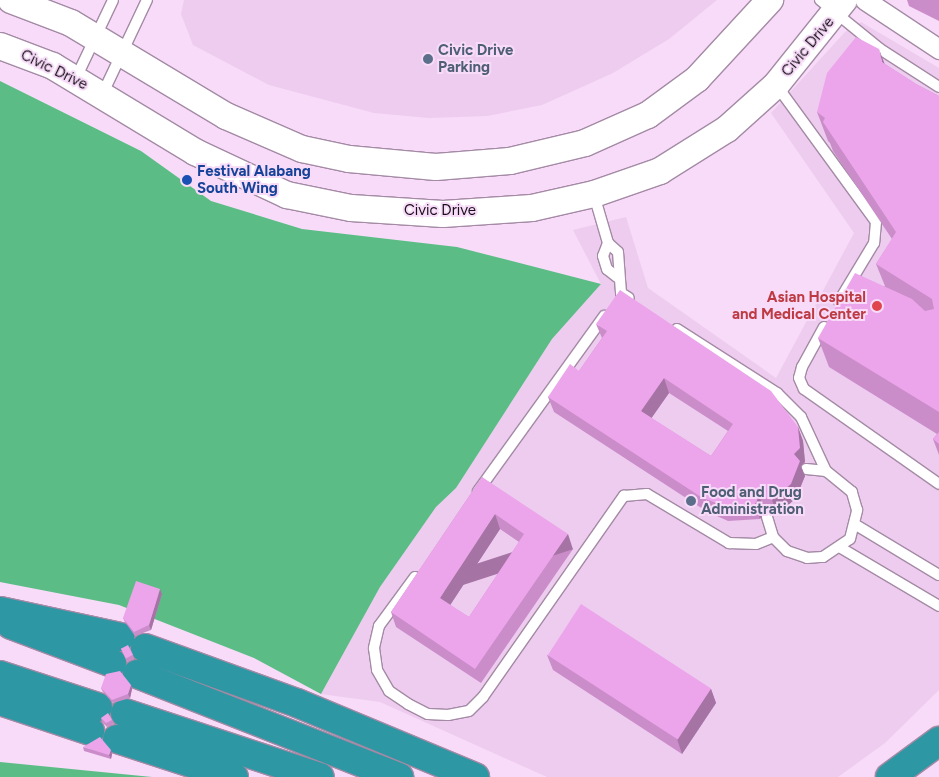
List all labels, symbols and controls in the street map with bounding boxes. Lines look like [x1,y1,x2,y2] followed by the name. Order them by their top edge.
[778,14,838,80] street label: Civic Drive
[438,41,513,76] place label: Civic Drive Parking
[18,46,90,94] street label: Civic Drive
[422,53,434,65] marker: Civic Drive Parking
[197,162,311,197] place label: Festival Alabang South Wing
[181,174,193,186] marker: Festival Alabang South Wing
[404,202,476,220] street label: Civic Drive
[732,288,866,323] place label: Asian Hospital and Medical Center
[870,299,884,313] marker: Asian Hospital and Medical Center
[701,483,804,518] place label: Food and Drug Administration
[685,495,697,507] marker: Food and Drug Administration

